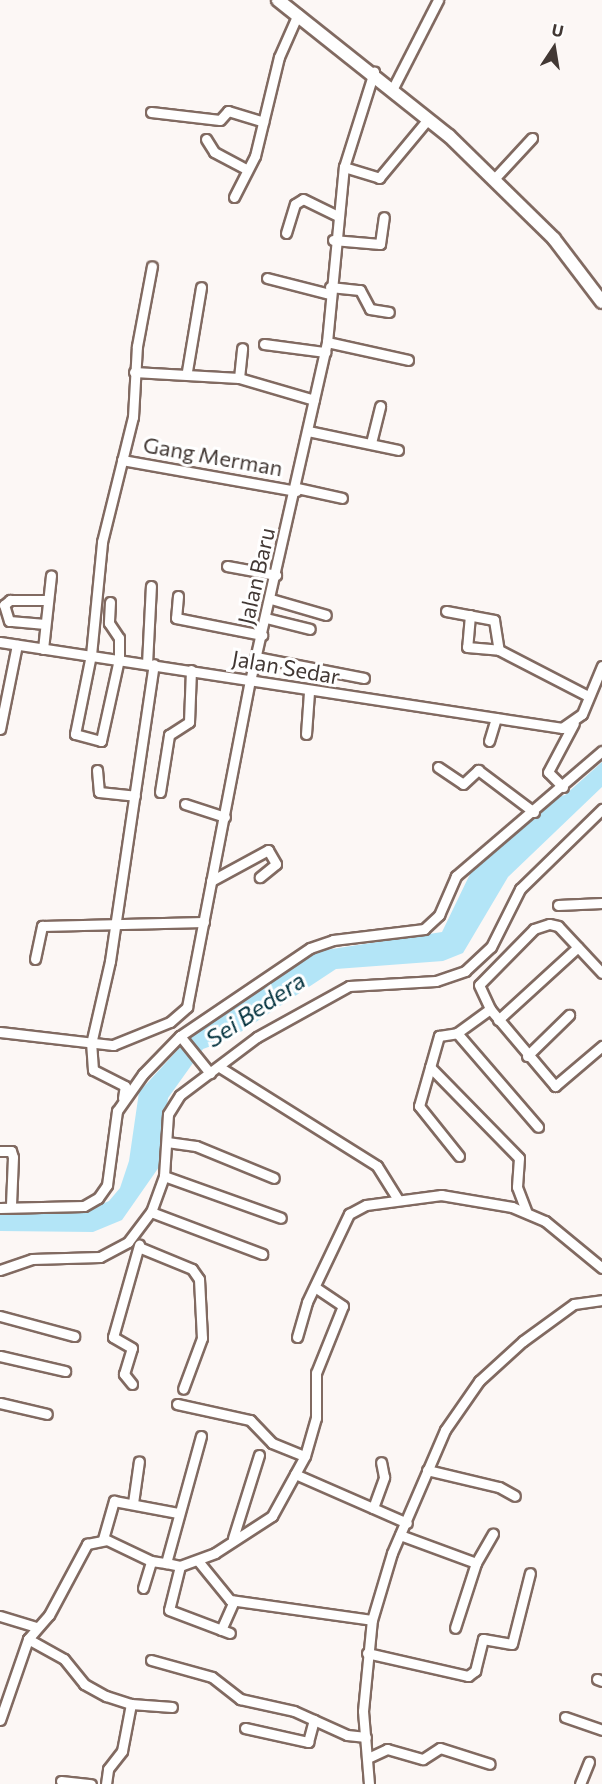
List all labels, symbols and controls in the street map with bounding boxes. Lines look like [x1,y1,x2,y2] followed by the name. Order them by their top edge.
[524,18,584,78] north arrow
[550,19,566,40] text: U
[141,431,285,481] street label: Gang Merman
[232,525,280,627] street label: Jalan Baru
[230,645,342,689] street label: Jalan Sedar
[200,965,310,1053] water label: Sei Bedera

